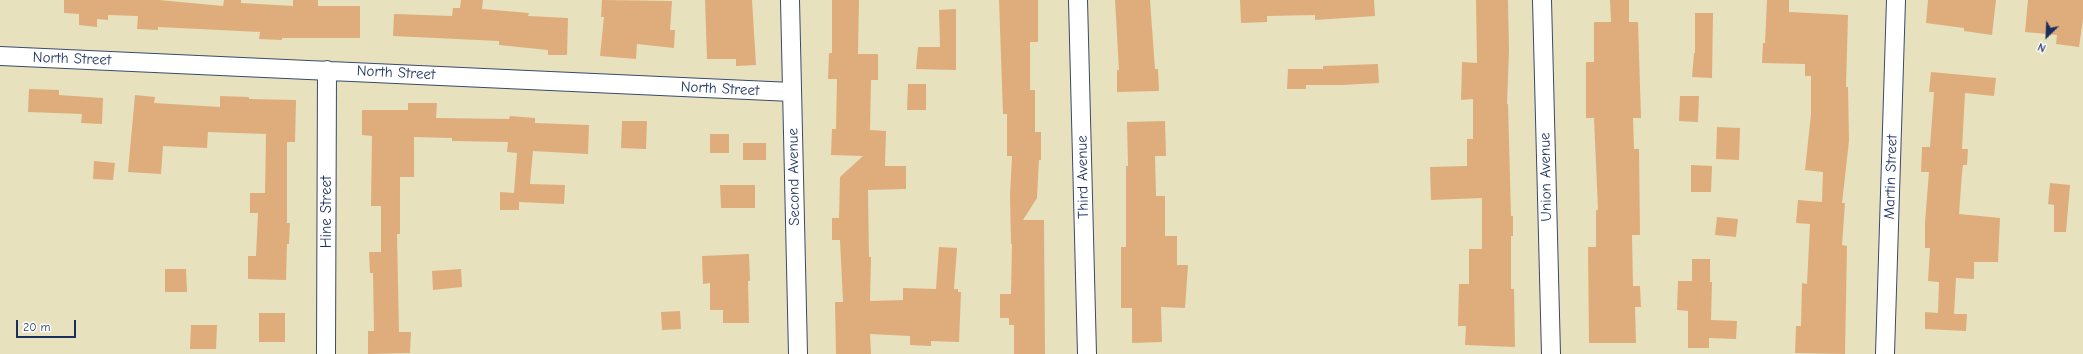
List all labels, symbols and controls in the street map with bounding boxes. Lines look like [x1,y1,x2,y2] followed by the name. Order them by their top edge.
[2027,16,2067,56] north arrow
[2036,40,2048,55] text: N
[32,49,112,69] street label: North Street
[356,62,436,84] street label: North Street
[680,78,760,100] street label: North Street
[784,128,804,226] street label: Second Avenue
[1536,132,1556,222] street label: Union Avenue
[1881,134,1901,220] street label: Martin Street
[1073,135,1093,219] street label: Third Avenue
[318,176,336,248] street label: Hine Street
[18,312,78,338] scale bar
[23,320,51,334] text: 20 m

